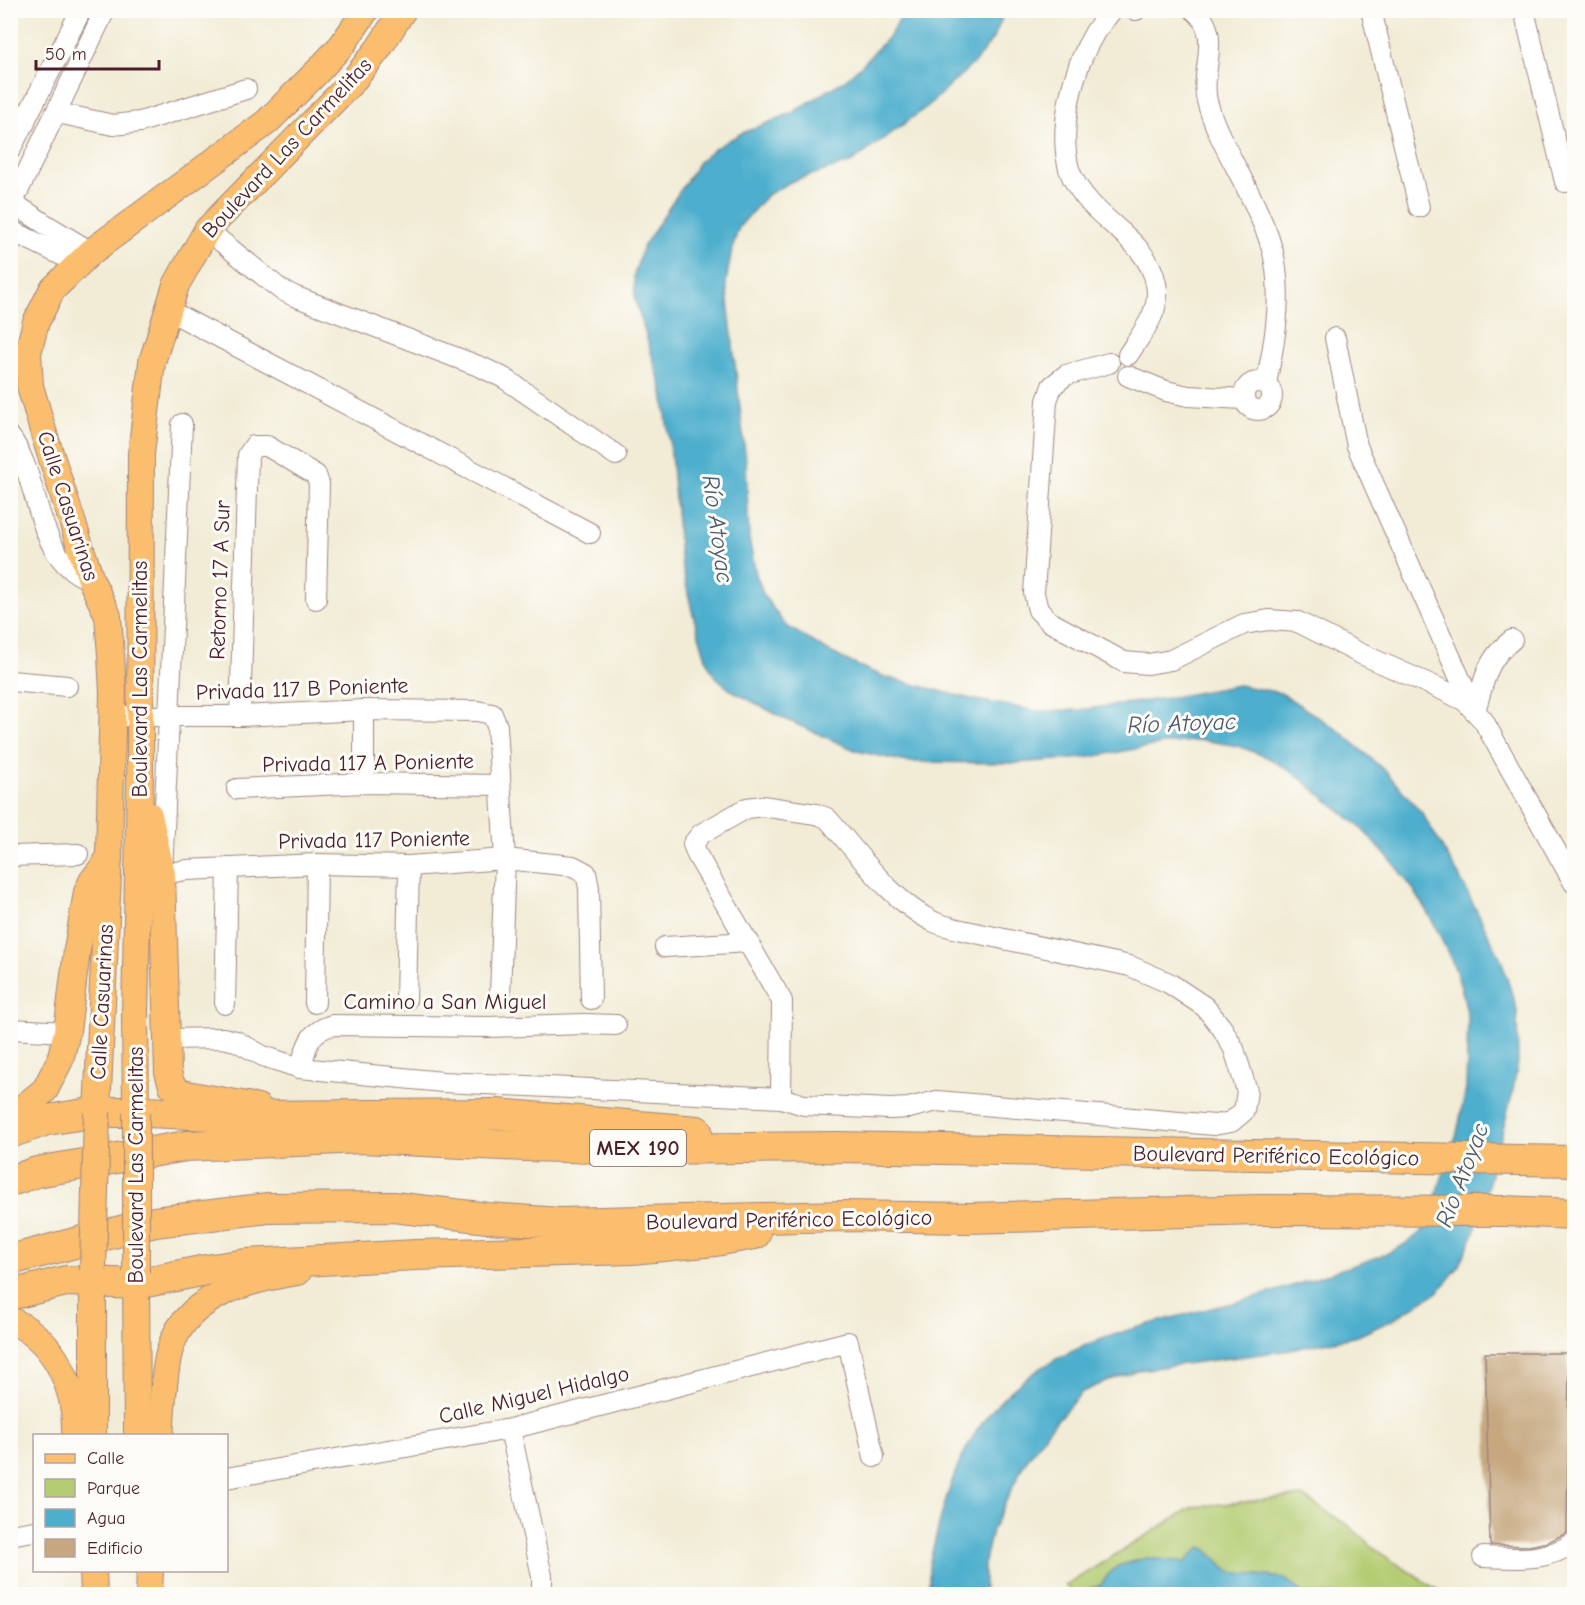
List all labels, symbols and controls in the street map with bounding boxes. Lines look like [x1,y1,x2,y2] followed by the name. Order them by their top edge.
[36,33,159,71] scale bar
[45,44,87,65] text: 50 m
[197,53,377,243] street label: Boulevard Las Carmelitas
[32,428,104,584] street label: Calle Casuarinas
[697,473,739,585] water label: Río Atoyac
[204,499,236,660] street label: Retorno 17 A Sur
[127,561,153,797] street label: Boulevard Las Carmelitas
[195,672,409,706] street label: Privada 117 B Poniente
[1127,707,1237,739] water label: Río Atoyac
[262,748,474,778] street label: Privada 117 A Poniente
[278,825,470,855] street label: Privada 117 Poniente
[85,923,119,1081] street label: Calle Casuarinas
[343,989,547,1015] street label: Camino a San Miguel
[123,1047,149,1283] street label: Boulevard Las Carmelitas
[1429,1119,1495,1231] water label: Río Atoyac
[590,1130,686,1166] road number: MEX 190
[1133,1141,1419,1171] street label: Boulevard Periférico Ecológico
[646,1205,932,1235] street label: Boulevard Periférico Ecológico
[436,1360,632,1430] street label: Calle Miguel Hidalgo
[33,1434,228,1572] legend
[87,1448,124,1469] text: Calle
[87,1478,140,1499] text: Parque
[87,1508,125,1529] text: Agua
[87,1538,143,1559] text: Edificio

